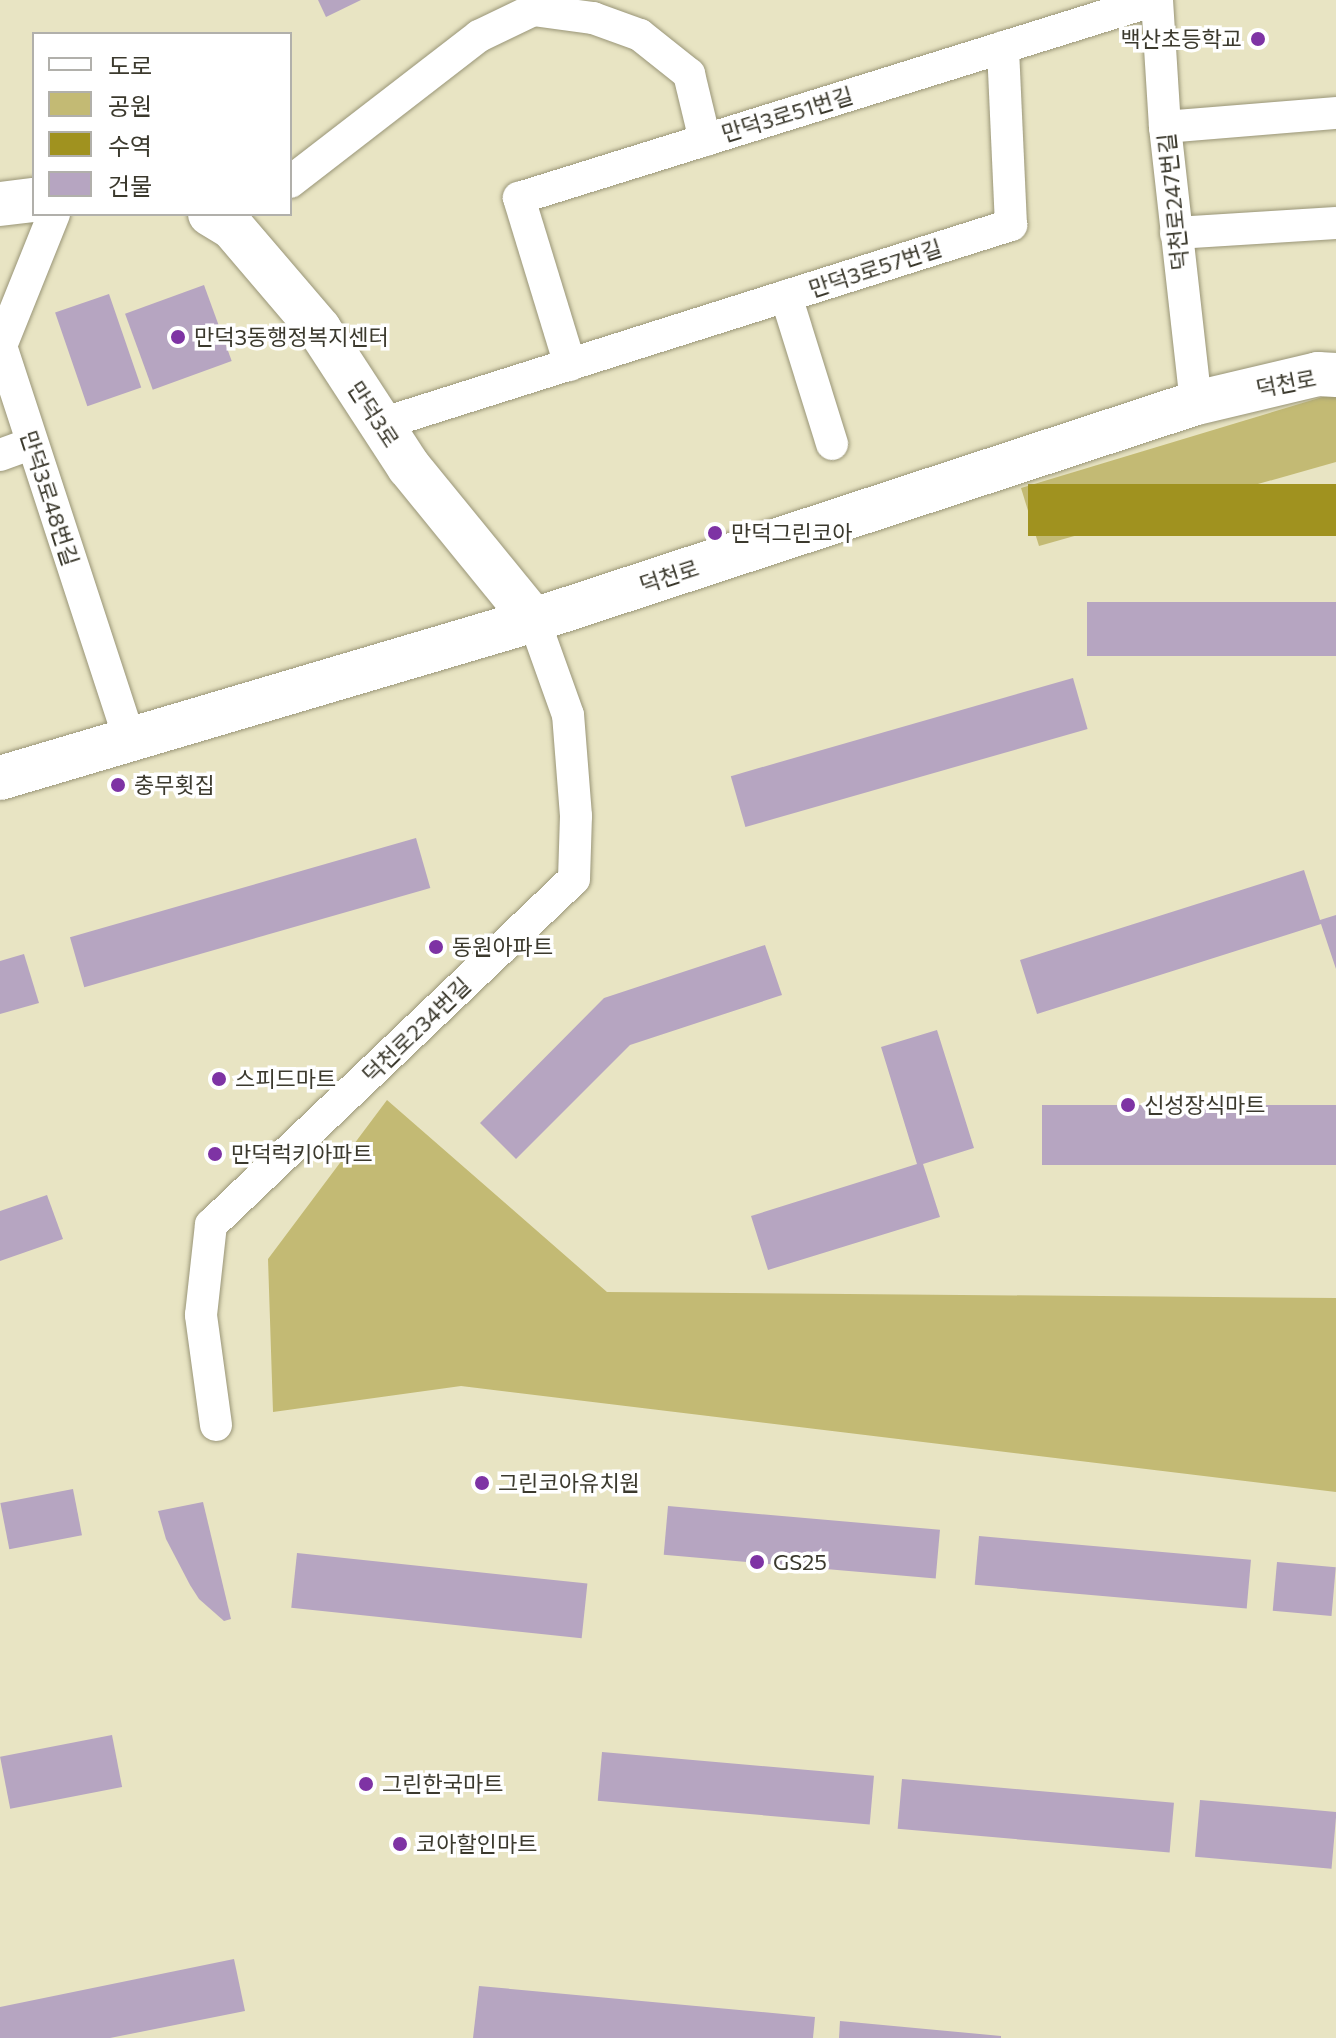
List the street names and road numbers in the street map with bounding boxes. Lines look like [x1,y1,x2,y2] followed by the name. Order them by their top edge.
[718,82,856,146] street label: 만덕3로51번길
[1153,132,1193,272] street label: 덕천로247번길
[805,234,945,302] street label: 만덕3로57번길
[1254,364,1318,402] street label: 덕천로
[343,376,405,452] street label: 만덕3로
[16,427,84,569] street label: 만덕3로48번길
[636,554,702,598] street label: 덕천로
[357,972,475,1088] street label: 덕천로234번길

